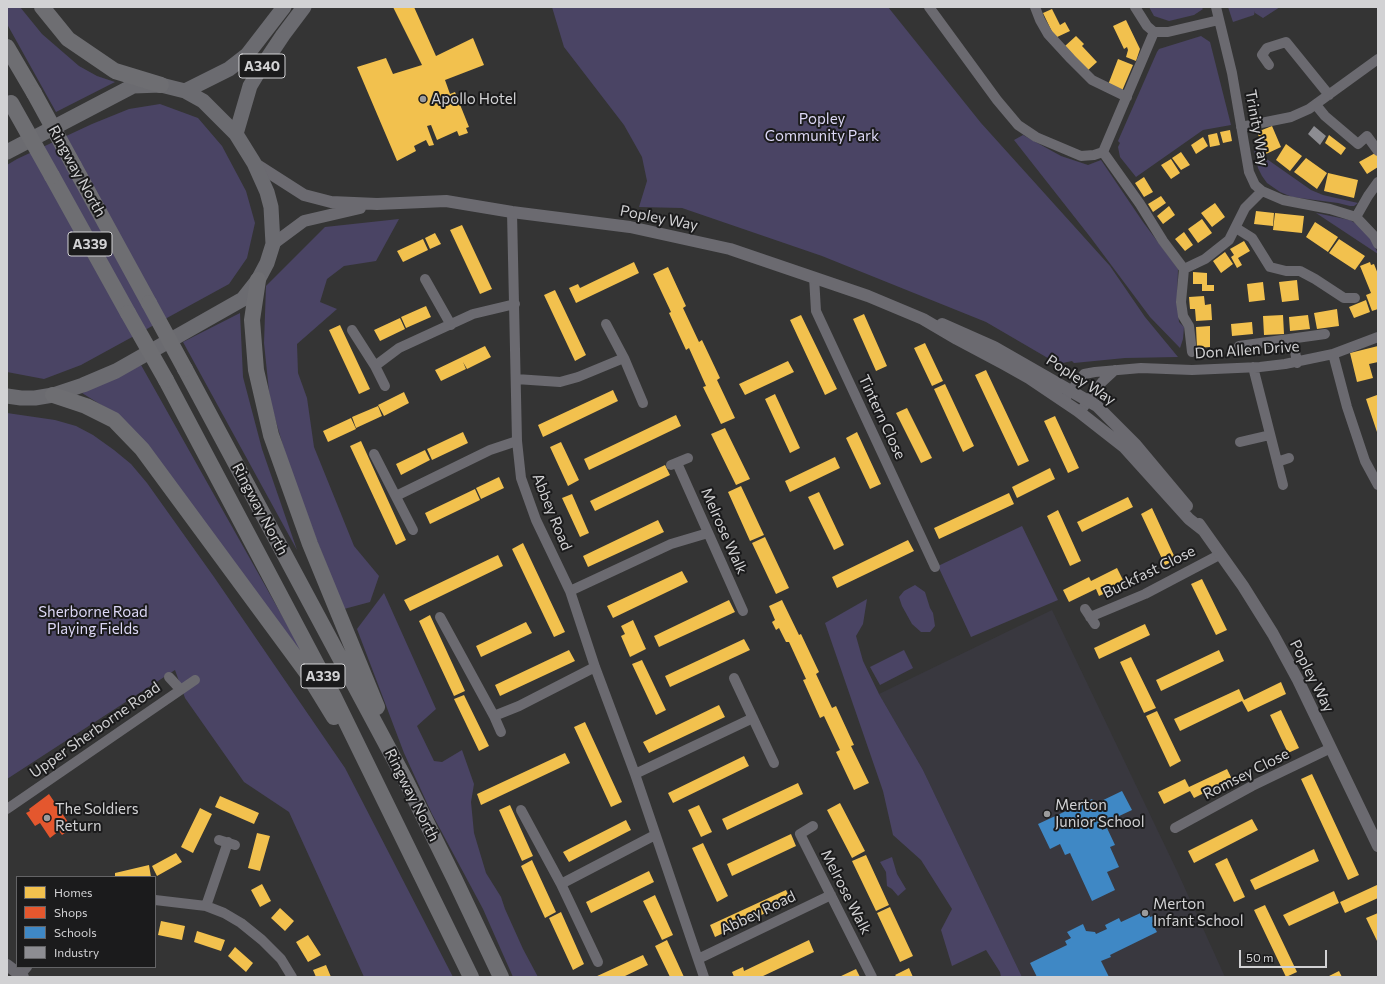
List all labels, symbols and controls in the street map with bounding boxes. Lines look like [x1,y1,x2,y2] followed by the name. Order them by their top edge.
[239,54,285,78] road number: A340
[1241,88,1273,168] street label: Trinity Way
[431,90,516,108] place label: Apollo Hotel
[418,94,428,104] marker: Apollo Hotel
[765,110,879,145] park label: Popley Community Park
[44,122,110,220] street label: Ringway North
[618,202,700,234] street label: Popley Way
[68,232,112,256] road number: A339
[1194,337,1300,363] street label: Don Allen Drive
[1043,351,1119,409] street label: Popley Way
[855,372,909,462] street label: Tintern Close
[228,460,292,558] street label: Ringway North
[528,471,576,553] street label: Abbey Road
[697,485,751,577] street label: Melrose Walk
[1100,542,1198,602] street label: Buckfast Close
[38,603,148,638] park label: Sherborne Road Playing Fields
[1286,637,1338,715] street label: Popley Way
[301,664,345,688] road number: A339
[26,678,164,782] street label: Upper Sherborne Road
[1200,745,1292,803] street label: Romsey Close
[381,746,443,844] street label: Ringway North
[1055,796,1145,831] place label: Merton Junior School
[55,800,139,835] place label: The Soldiers Return
[1042,809,1052,819] marker: Merton Junior School
[42,813,52,823] marker: The Soldiers Return
[817,847,875,937] street label: Melrose Walk
[16,876,156,968] legend
[54,885,92,899] text: Homes
[717,887,799,939] street label: Abbey Road
[1153,895,1244,930] place label: Merton Infant School
[54,905,88,919] text: Shops
[1140,908,1150,918] marker: Merton Infant School
[54,925,97,939] text: Schools
[1241,942,1329,968] scale bar
[54,945,99,959] text: Industry
[1246,950,1274,964] text: 50 m

